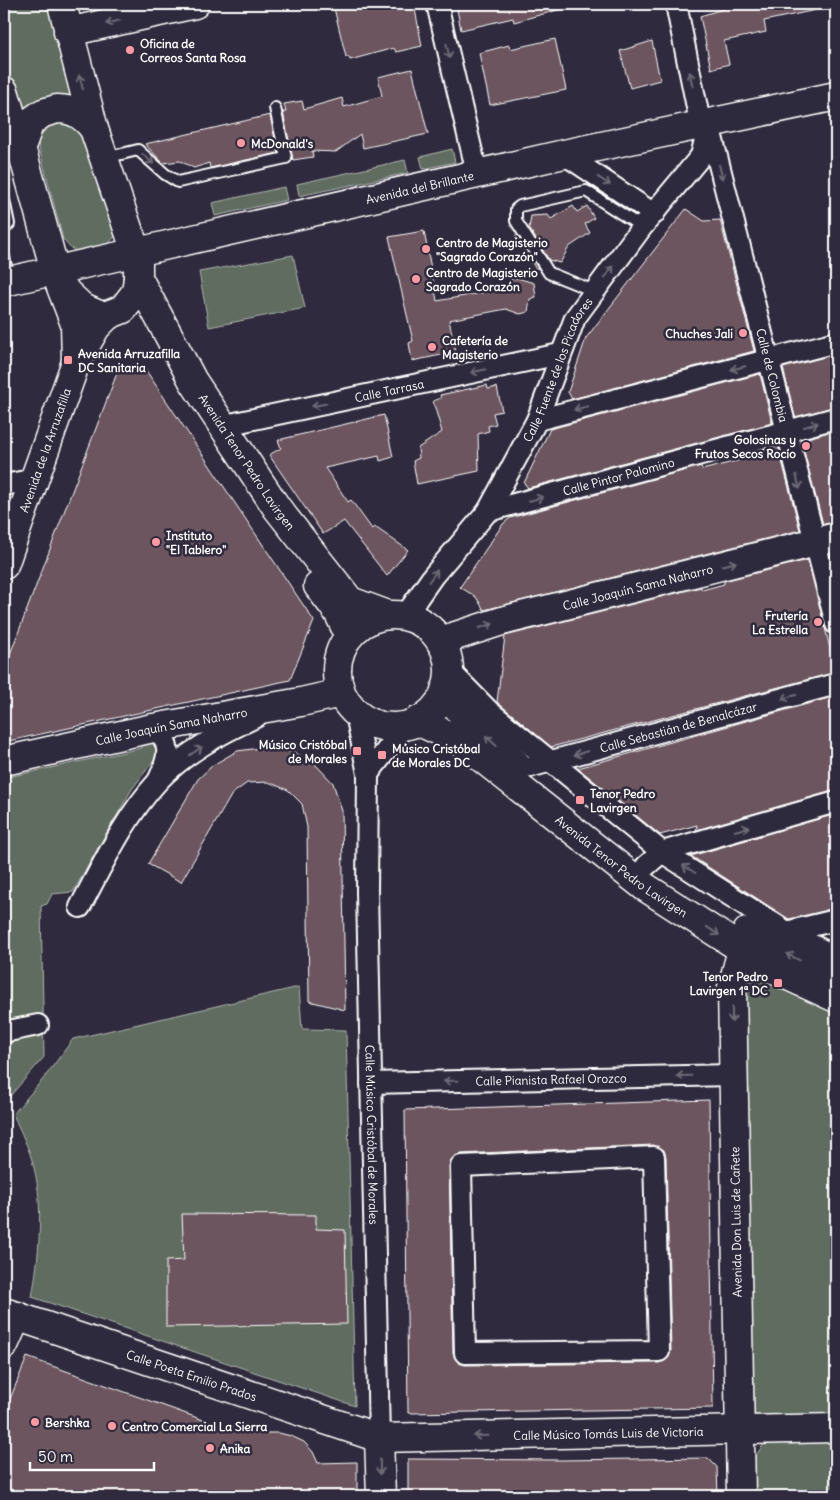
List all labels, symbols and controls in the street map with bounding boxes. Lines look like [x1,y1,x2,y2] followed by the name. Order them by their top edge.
[105,18,121,27] one-way arrow
[140,36,246,65] place label: Oficina de Correos Santa Rosa
[444,43,453,59] one-way arrow
[124,44,136,56] marker: Oficina de Correos Santa Rosa
[686,71,695,87] one-way arrow
[76,75,85,91] one-way arrow
[251,136,314,151] place label: McDonald's
[235,137,247,149] marker: McDonald's
[142,153,155,165] one-way arrow
[717,163,726,179] one-way arrow
[364,167,475,207] street label: Avenida del Brillante
[597,177,611,187] one-way arrow
[436,235,548,265] place label: Centro de Magisterio "Sagrado Corazón"
[420,243,432,255] marker: Centro de Magisterio "Sagrado Corazón"
[426,265,538,295] place label: Centro de Magisterio Sagrado Corazón
[603,266,614,279] one-way arrow
[410,273,422,285] marker: Centro de Magisterio Sagrado Corazón
[519,294,595,444] street label: Calle Fuente de los Picadores
[665,326,733,341] place label: Chuches Jali
[737,327,749,339] marker: Chuches Jali
[753,327,792,424] street label: Calle de Colombia
[442,333,508,363] place label: Cafetería de Magisterio
[426,341,438,353] marker: Cafetería de Magisterio
[78,346,180,375] place label: Avenida Arruzafilla DC Sanitaria
[62,354,74,366] marker: Avenida Arruzafilla DC Sanitaria
[731,364,747,373] one-way arrow
[470,367,486,376] one-way arrow
[353,376,425,405] street label: Calle Tarrasa
[16,386,74,514] street label: Avenida de la Arruzafilla
[196,391,299,533] street label: Avenida Tenor Pedro Lavirgen
[312,401,328,410] one-way arrow
[573,404,589,413] one-way arrow
[802,419,818,429] one-way arrow
[695,432,796,461] place label: Golosinas y Frutos Secos Rocío
[800,440,812,452] marker: Golosinas y Frutos Secos Rocío
[561,454,676,498] street label: Calle Pintor Palomino
[794,474,804,490] one-way arrow
[527,494,543,504] one-way arrow
[166,528,226,557] place label: Instituto "El Tablero"
[150,536,162,548] marker: Instituto "El Tablero"
[720,559,736,568] one-way arrow
[561,561,715,613] street label: Calle Joaquín Sama Naharro
[428,569,438,583] one-way arrow
[752,608,808,637] place label: Frutería La Estrella
[812,616,824,628] marker: Frutería La Estrella
[478,621,494,630] one-way arrow
[782,693,798,702] one-way arrow
[598,698,759,755] street label: Calle Sebastián de Benalcázar
[94,704,249,748] street label: Calle Joaquín Sama Naharro
[484,735,497,746] one-way arrow
[259,737,348,766] place label: Músico Cristóbal de Morales
[392,741,481,770] place label: Músico Cristóbal de Morales DC
[351,745,363,757] marker: Músico Cristóbal de Morales
[189,746,203,756] one-way arrow
[574,748,590,758] one-way arrow
[376,749,388,761] marker: Músico Cristóbal de Morales DC
[590,786,655,816] place label: Tenor Pedro Lavirgen
[574,794,586,806] marker: Tenor Pedro Lavirgen
[553,812,691,920] street label: Avenida Tenor Pedro Lavirgen
[734,823,750,833] one-way arrow
[682,864,696,875] one-way arrow
[706,926,720,936] one-way arrow
[786,952,801,961] one-way arrow
[690,969,768,999] place label: Tenor Pedro Lavirgen 1ª DC
[772,977,784,989] marker: Tenor Pedro Lavirgen 1ª DC
[727,1006,737,1022] one-way arrow
[363,1045,382,1225] street label: Calle Músico Cristóbal de Morales
[475,1070,627,1088] street label: Calle Pianista Rafael Orozco
[676,1071,692,1081] one-way arrow
[443,1076,460,1086] one-way arrow
[727,1147,745,1297] street label: Avenida Don Luis de Cañete
[125,1346,259,1404] street label: Calle Poeta Emilio Prados
[45,1415,90,1430] place label: Bershka
[29,1416,41,1428] marker: Bershka
[122,1419,267,1434] place label: Centro Comercial La Sierra
[106,1420,118,1432] marker: Centro Comercial La Sierra
[513,1423,704,1443] street label: Calle Músico Tomás Luis de Victoria
[474,1431,490,1441] one-way arrow
[30,1440,154,1472] scale bar
[220,1441,250,1456] place label: Anika
[204,1442,216,1454] marker: Anika
[38,1447,73,1466] text: 50 m
[375,1458,385,1475] one-way arrow

